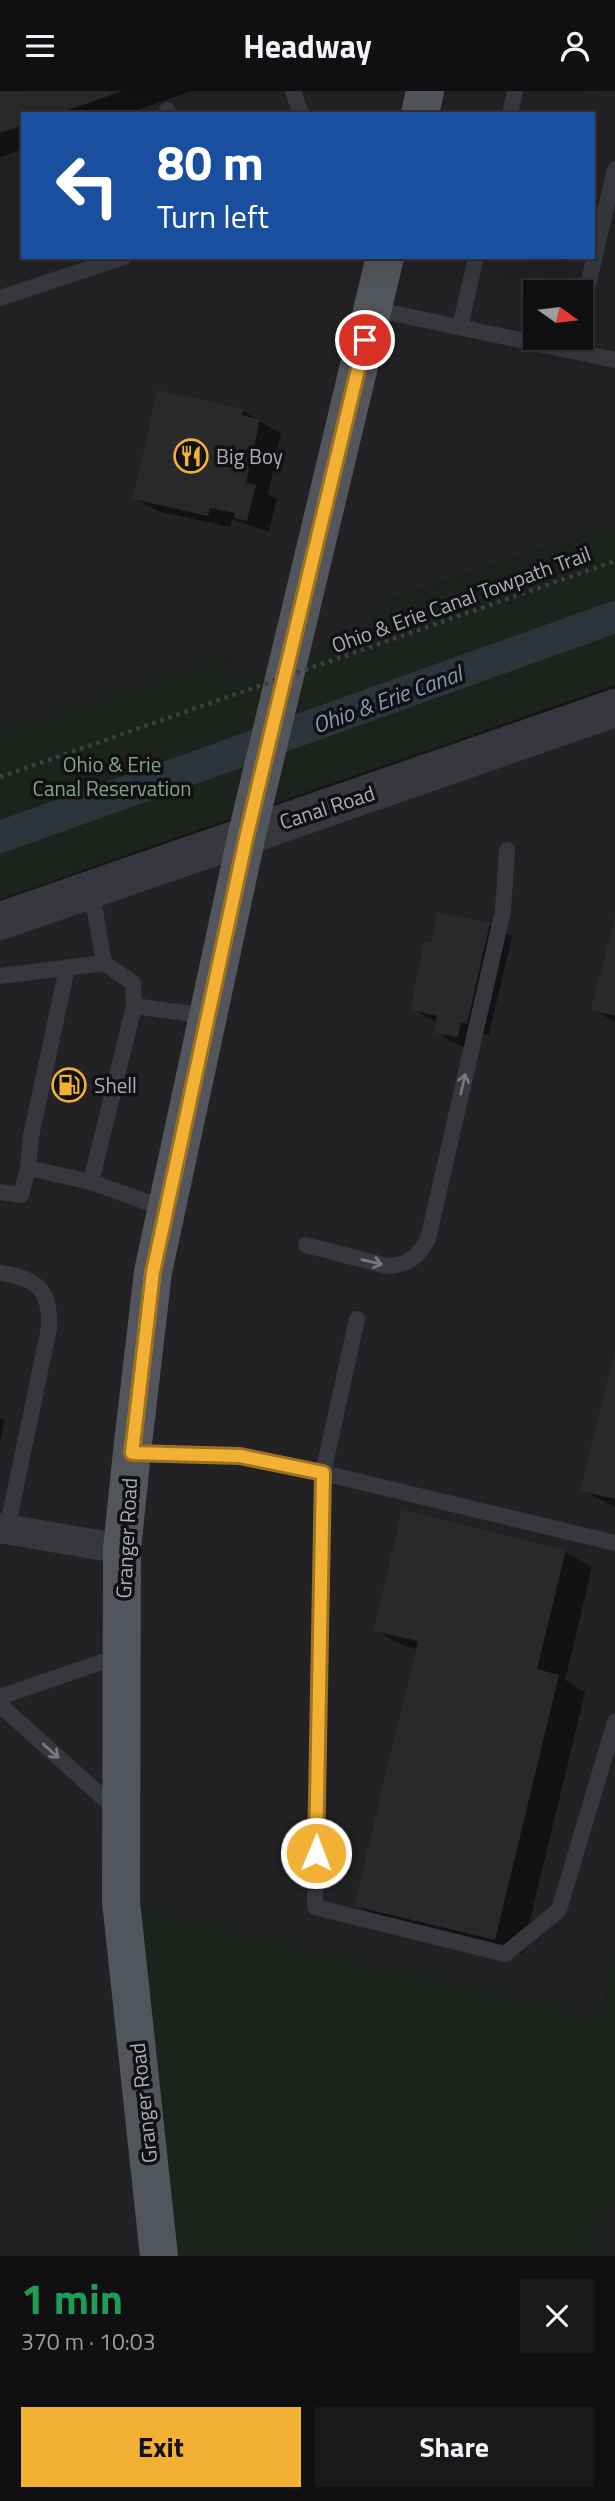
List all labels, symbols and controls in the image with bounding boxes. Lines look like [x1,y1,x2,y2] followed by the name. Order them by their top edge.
[243,22,372,70] text: Headway
[21,27,59,65] icon: menu
[556,27,594,65] icon: person
[157,124,264,199] text: 80 m
[42,140,133,231] icon: left
[157,192,269,240] text: Turn left
[523,280,593,350] north arrow
[523,280,593,350] map controls
[335,310,395,370] pin
[346,321,384,359] icon: arrive
[172,437,210,475] restaurant icon: Big Boy
[216,440,283,472] place label: Big Boy
[327,537,595,661] street label: Ohio & Erie Canal Towpath Trail
[307,655,470,742] water label: Ohio & Erie Canal
[33,748,192,804] park label: Ohio & Erie Canal Reservation
[275,777,379,837] street label: Canal Road
[50,1066,88,1104] fuel station icon: Shell
[94,1069,137,1101] place label: Shell
[457,1073,471,1096] one-way arrow
[360,1256,382,1269] one-way arrow
[107,1477,145,1599] street label: Granger Road
[42,1743,60,1759] one-way arrow
[279,1816,353,1890] position arrow
[121,2041,165,2165] street label: Granger Road
[21,2266,123,2330] text: 1 min
[520,2279,594,2353] button: close
[21,2324,156,2359] text: 370 m · 10:03
[21,2407,301,2487] button: Exit
[315,2407,594,2487] button: Share

